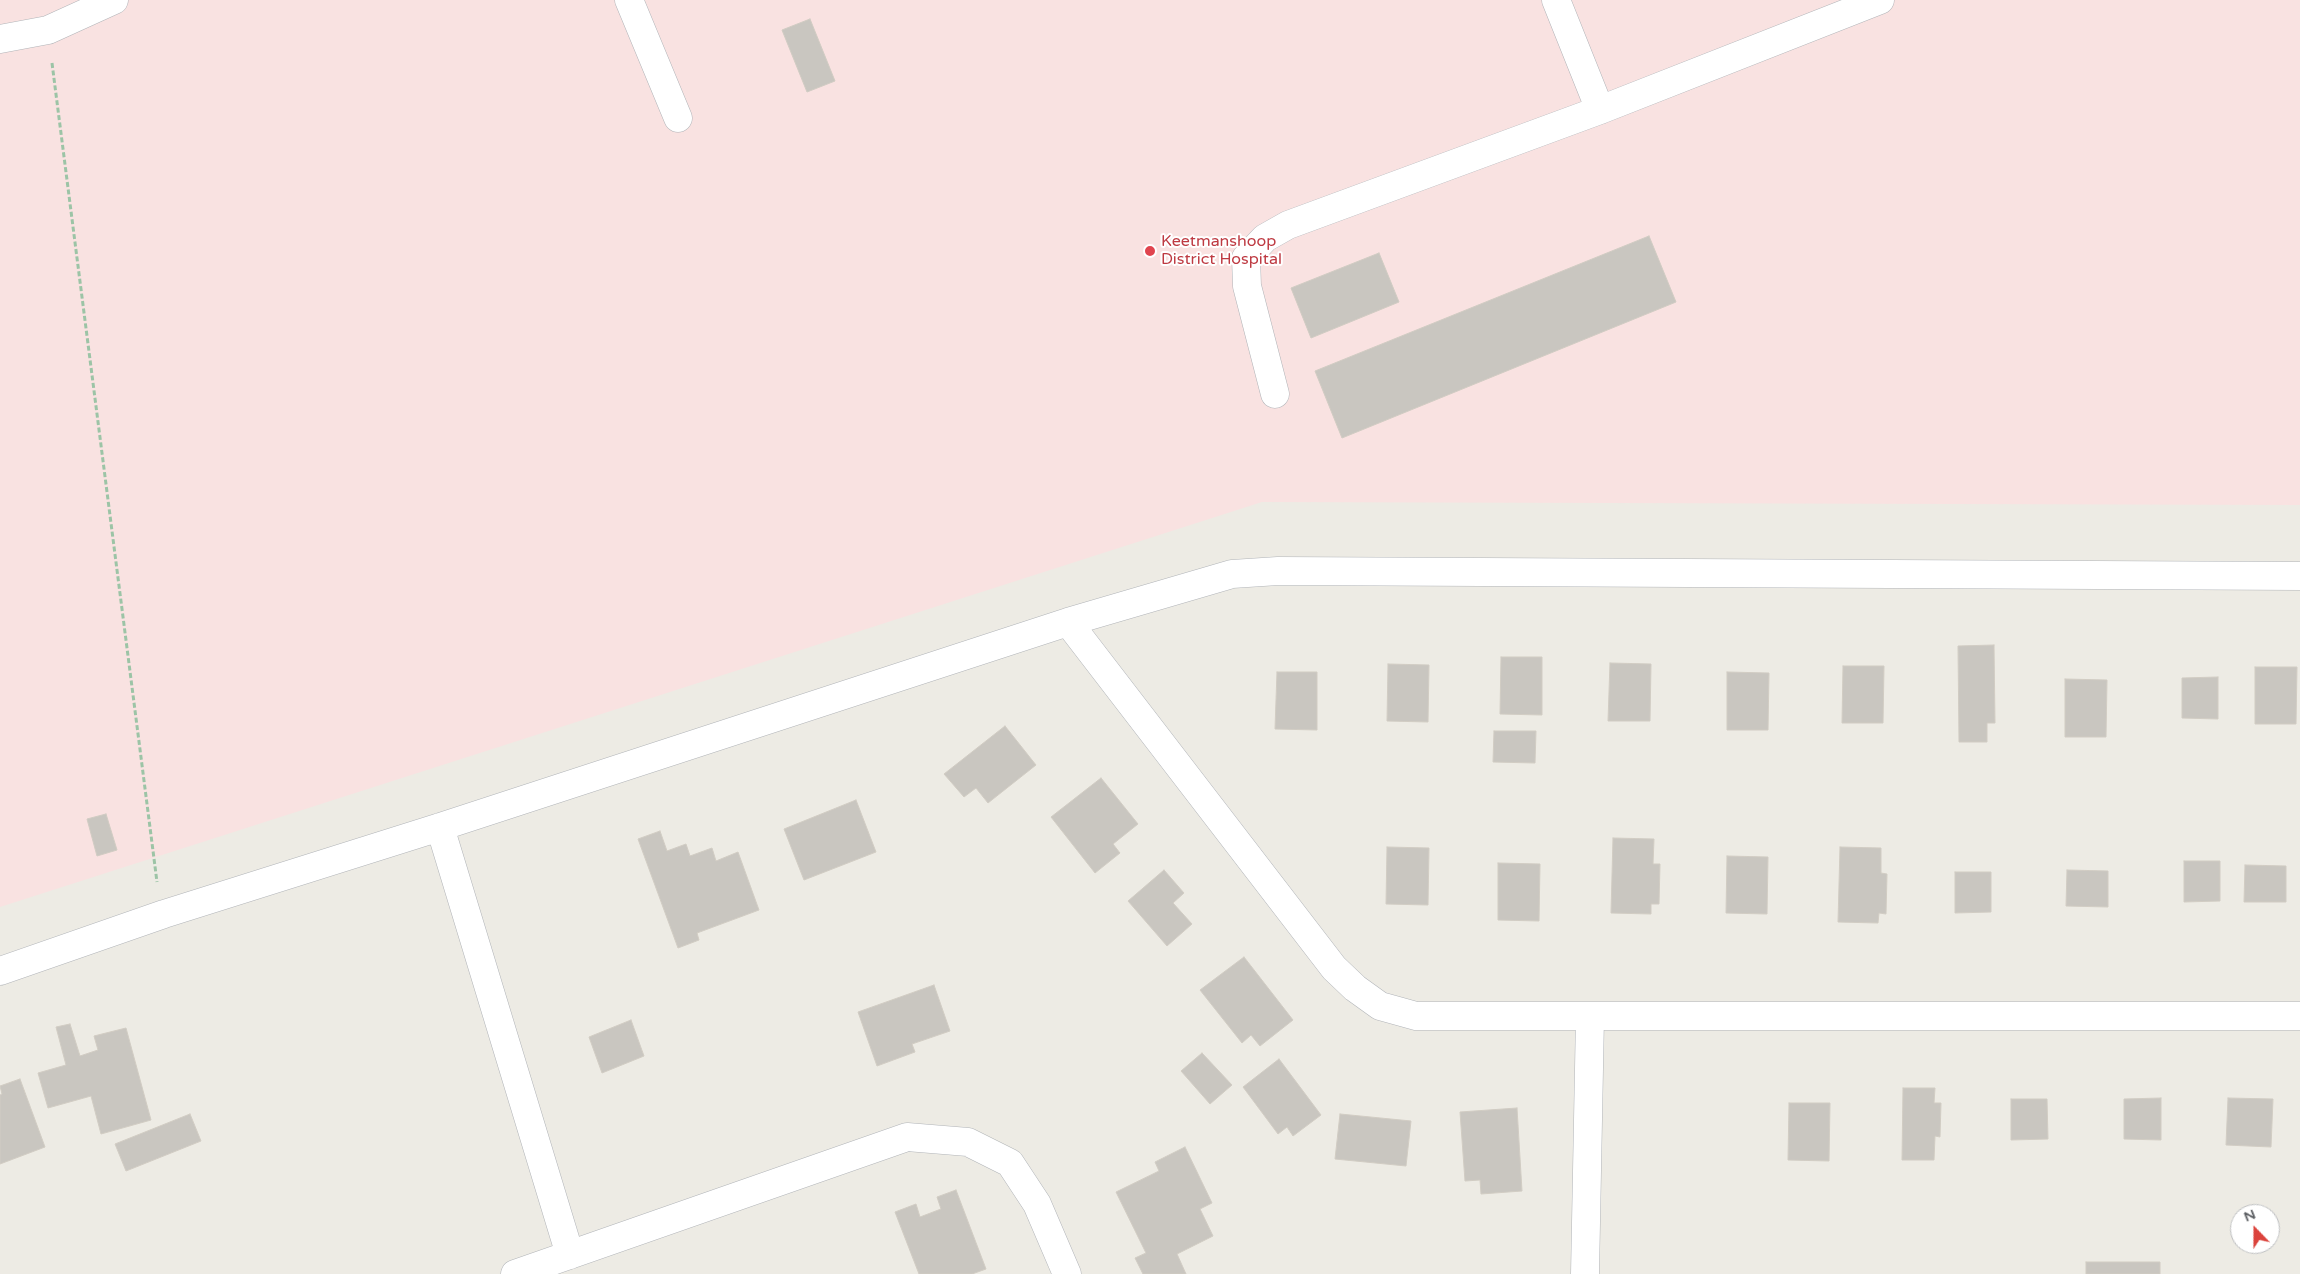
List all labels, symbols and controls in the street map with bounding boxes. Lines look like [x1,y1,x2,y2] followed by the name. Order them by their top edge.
[1161,232,1282,270] place label: Keetmanshoop District Hospital
[1143,244,1157,258] marker: Keetmanshoop District Hospital
[2230,1204,2280,1254] north arrow
[2241,1206,2258,1226] text: N

